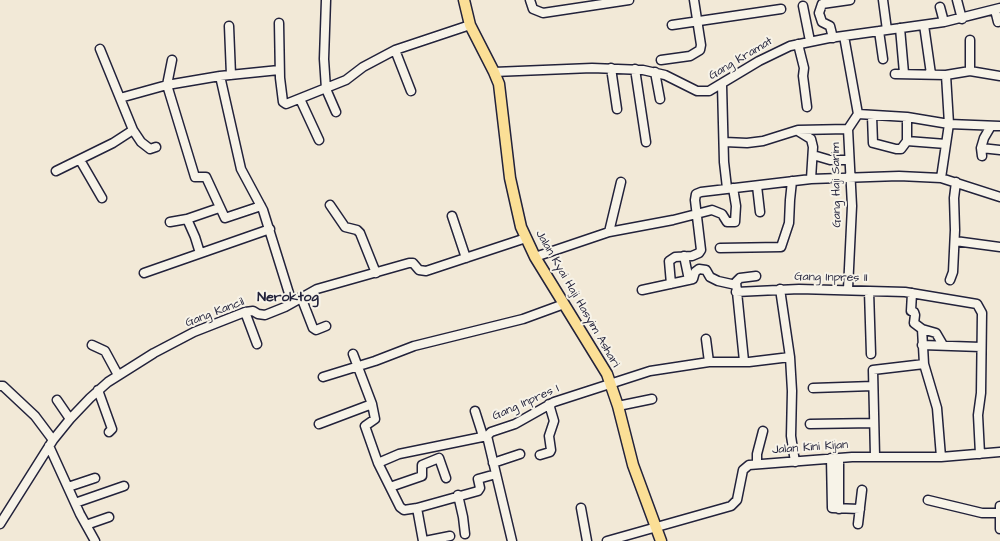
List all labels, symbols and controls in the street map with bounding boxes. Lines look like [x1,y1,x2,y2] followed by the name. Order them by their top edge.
[707,34,775,84] street label: Gang Kramat
[829,142,845,228] street label: Gang Haji Sarim
[532,228,622,370] street label: Jalan Kyai Haji Hasyim Ashari
[794,270,868,286] street label: Gang Inpres II
[257,290,319,306] district label: Neroktog
[183,295,247,331] street label: Gang Kancil
[490,382,562,424] street label: Gang Inpres I
[771,438,849,458] street label: Jalan Kini Kijan

